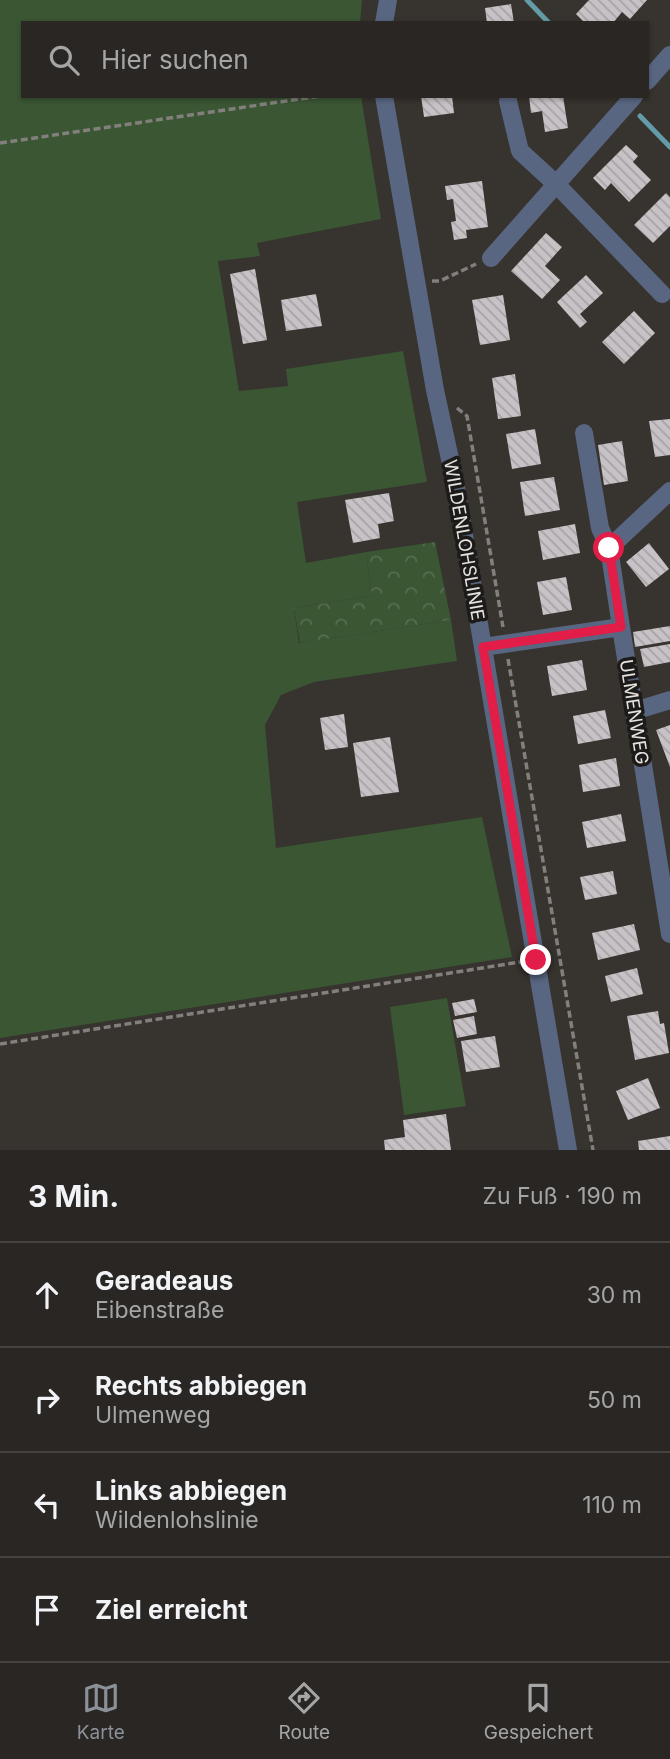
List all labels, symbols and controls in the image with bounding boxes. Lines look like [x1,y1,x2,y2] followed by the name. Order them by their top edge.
[21,21,649,98] search box
[45,41,83,79] icon: search
[101,44,249,75] text: Hier suchen
[440,458,489,622] street label: WILDENLOHSLINIE
[593,532,624,563] route start
[616,658,653,766] street label: ULMENWEG
[520,944,551,975] route end
[28,1178,119,1214] text: 3 Min.
[483,1182,642,1210] text: Zu Fuß · 190 m
[95,1265,233,1296] text: Geradeaus
[28,1276,66,1314] icon: ahead
[587,1281,642,1309] text: 30 m
[95,1296,224,1324] text: Eibenstraße
[95,1370,307,1401] text: Rechts abbiegen
[28,1381,66,1419] icon: right
[587,1386,642,1414] text: 50 m
[95,1401,211,1429] text: Ulmenweg
[95,1475,287,1506] text: Links abbiegen
[28,1486,66,1524] icon: left
[582,1491,642,1519] text: 110 m
[95,1506,259,1534] text: Wildenlohslinie
[28,1591,66,1629] icon: arrive
[95,1594,248,1625] text: Ziel erreicht
[77,1679,125,1744] tab: Karte
[278,1679,330,1744] tab: Route
[484,1679,593,1744] tab: Gespeichert

